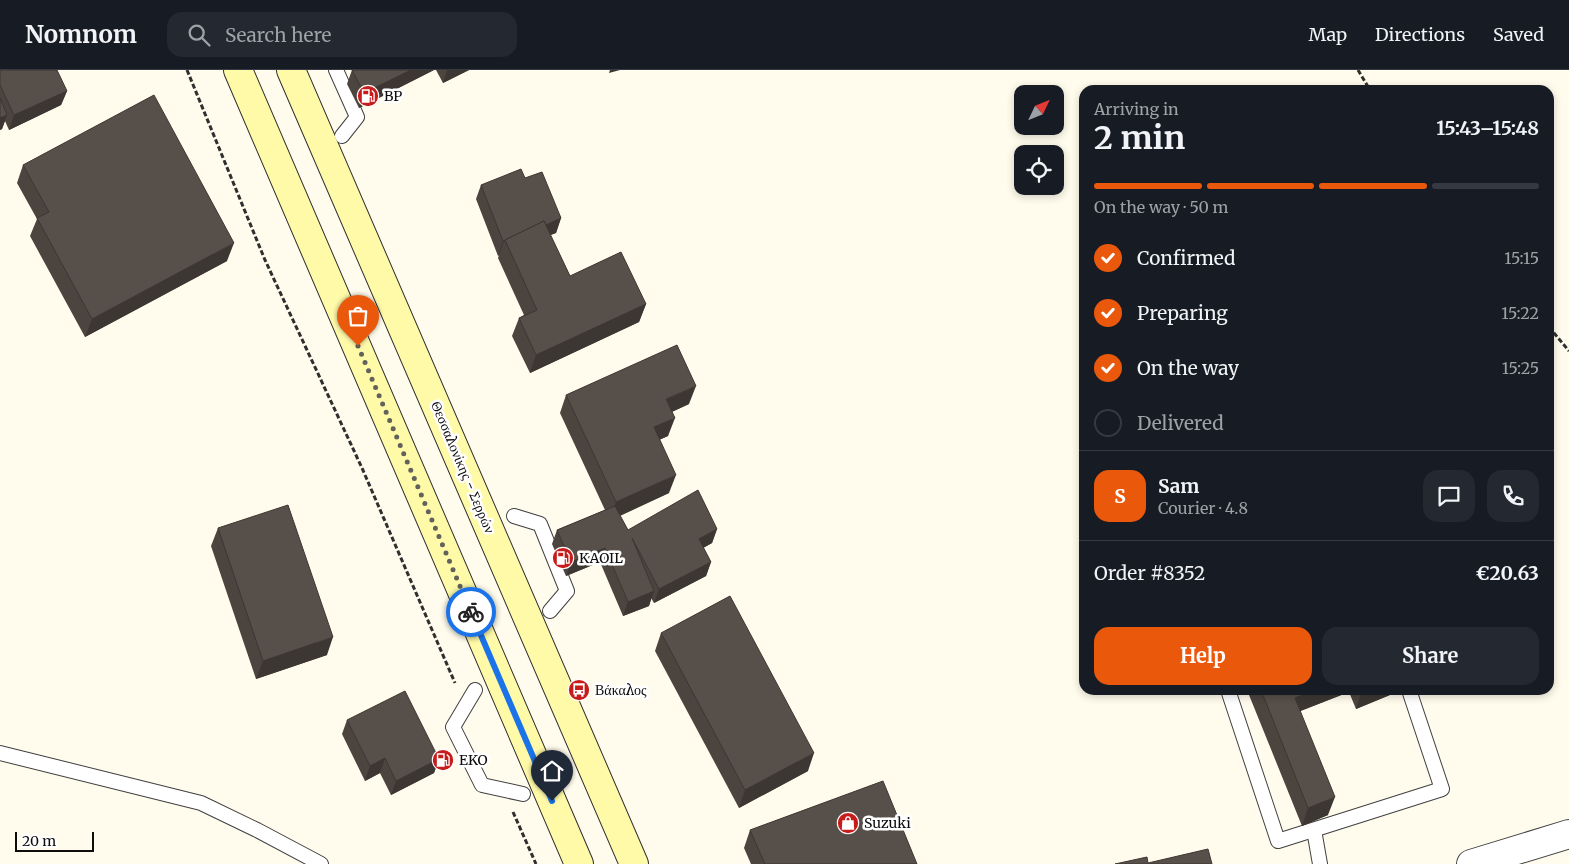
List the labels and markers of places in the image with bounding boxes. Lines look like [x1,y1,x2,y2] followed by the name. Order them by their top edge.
[356,84,380,108] fuel station icon: BP
[384,87,402,105] place label: BP
[337,295,379,346] pin
[551,546,575,570] fuel station icon: KAOIL
[579,549,623,567] place label: KAOIL
[567,678,591,702] bus stop icon: Βάκαλος
[595,681,647,699] place label: Βάκαλος
[431,748,455,772] fuel station icon: EKO
[531,750,573,801] pin
[459,751,488,769] place label: EKO
[836,811,860,835] shop icon: Suzuki
[864,814,911,832] place label: Suzuki

